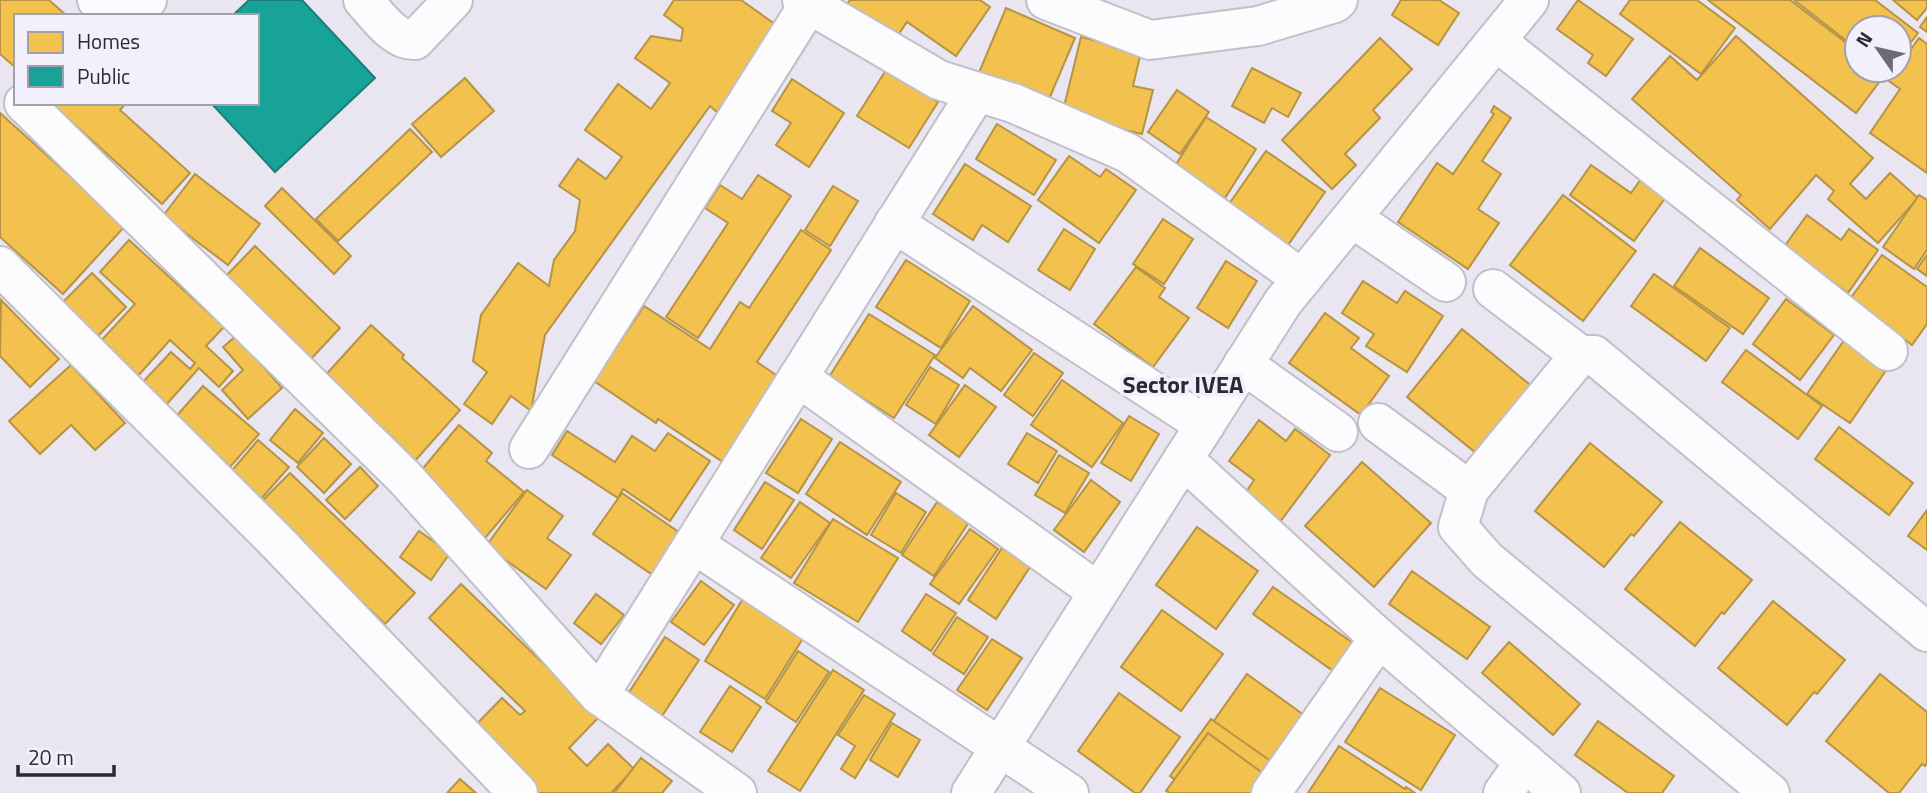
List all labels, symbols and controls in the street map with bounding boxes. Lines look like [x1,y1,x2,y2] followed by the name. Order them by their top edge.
[14,14,259,105] legend
[1843,14,1913,84] north arrow
[77,25,140,57] text: Homes
[1848,26,1879,53] text: N
[77,60,130,92] text: Public
[1123,366,1244,402] district label: Sector IVEA
[18,734,114,778] scale bar
[28,741,74,773] text: 20 m

